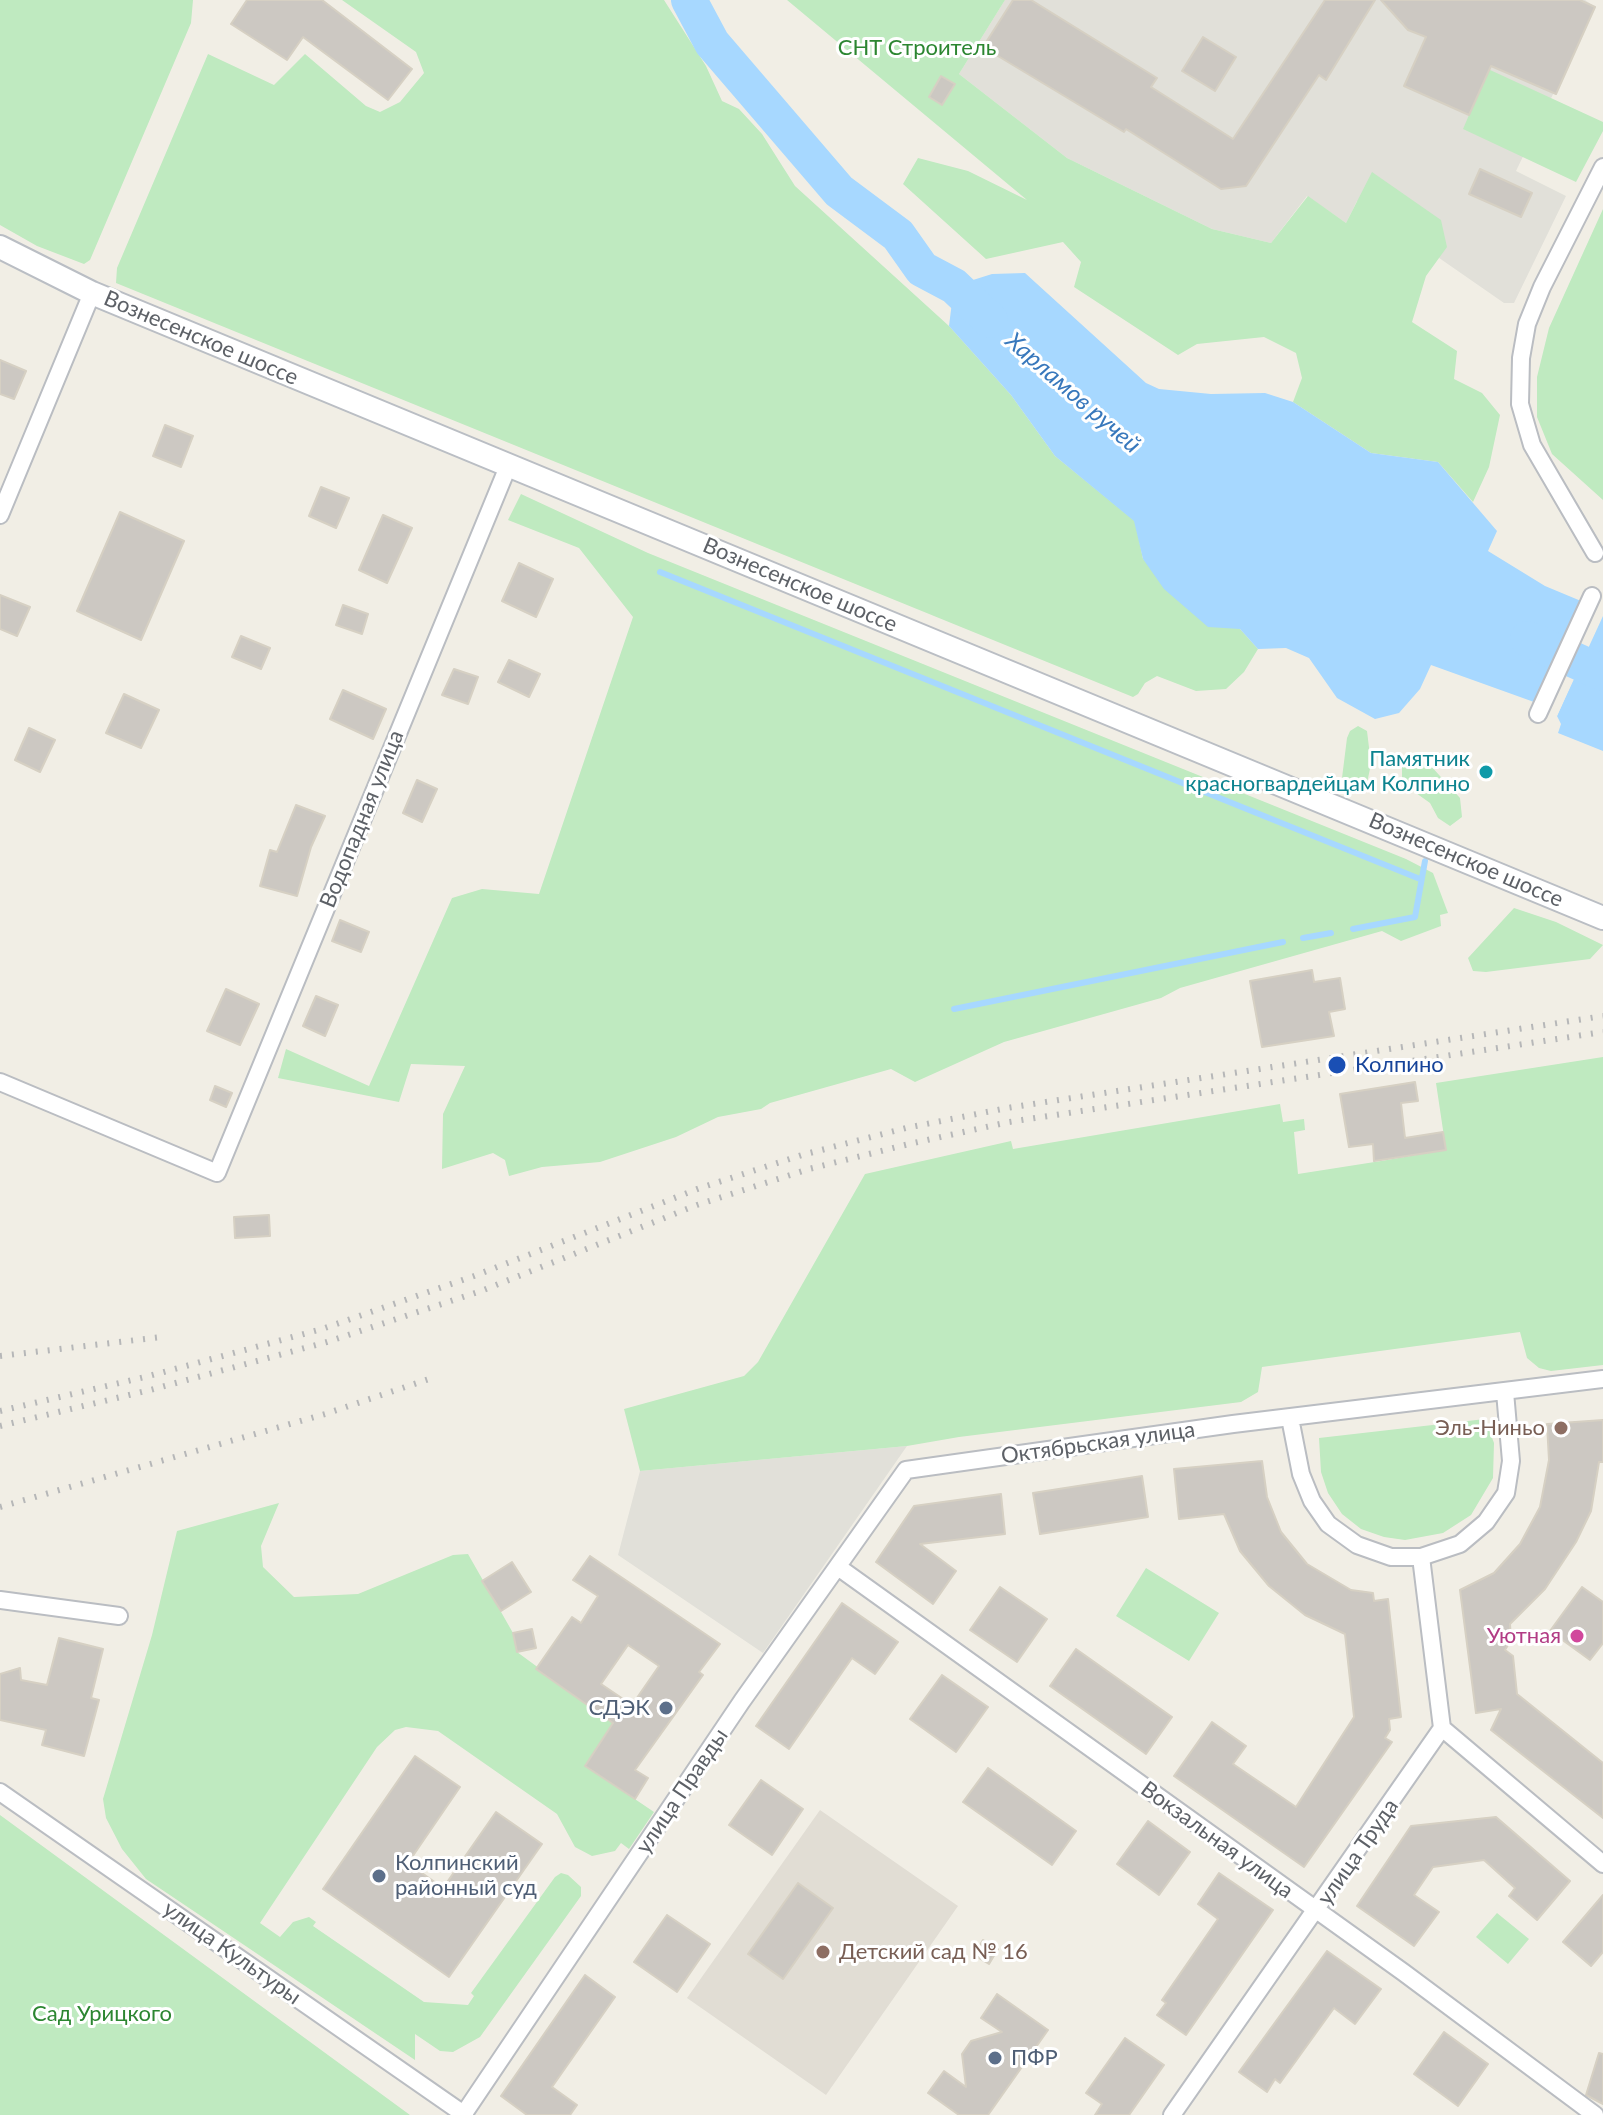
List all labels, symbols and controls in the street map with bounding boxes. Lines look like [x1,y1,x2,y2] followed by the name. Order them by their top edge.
[838,35,996,61] park label: СНТ Строитель
[100,285,302,391] street label: Вознесенское шоссе
[1000,327,1146,459] water label: Харламов ручей
[699,532,901,638] street label: Вознесенское шоссе
[314,727,410,911] street label: Водопадная улица
[1185,746,1470,798] place label: Памятник красногвардейцам Колпино
[1477,763,1495,781] marker: Памятник красногвардейцам Колпино
[1365,807,1567,913] street label: Вознесенское шоссе
[1355,1052,1444,1078] place label: Колпино
[1326,1054,1348,1076] marker: Колпино
[1435,1415,1545,1441] place label: Эль-Ниньо
[999,1416,1197,1470] street label: Октябрьская улица
[1552,1419,1570,1437] marker: Эль-Ниньо
[1487,1623,1561,1649] place label: Уютная
[1568,1627,1586,1645] marker: Уютная
[588,1695,650,1721] place label: СДЭК
[657,1699,675,1717] marker: СДЭК
[630,1723,734,1859] street label: улица Правды
[1136,1776,1298,1904] street label: Вокзальная улица
[1312,1794,1404,1910] street label: улица Труда
[395,1850,537,1902] place label: Колпинский районный суд
[370,1867,388,1885] marker: Колпинский районный суд
[158,1896,306,2010] street label: улица Культуры
[839,1939,1028,1965] place label: Детский сад № 16
[814,1943,832,1961] marker: Детский сад № 16
[32,2001,172,2027] park label: Сад Урицкого
[1011,2045,1058,2071] place label: ПФР
[986,2049,1004,2067] marker: ПФР

